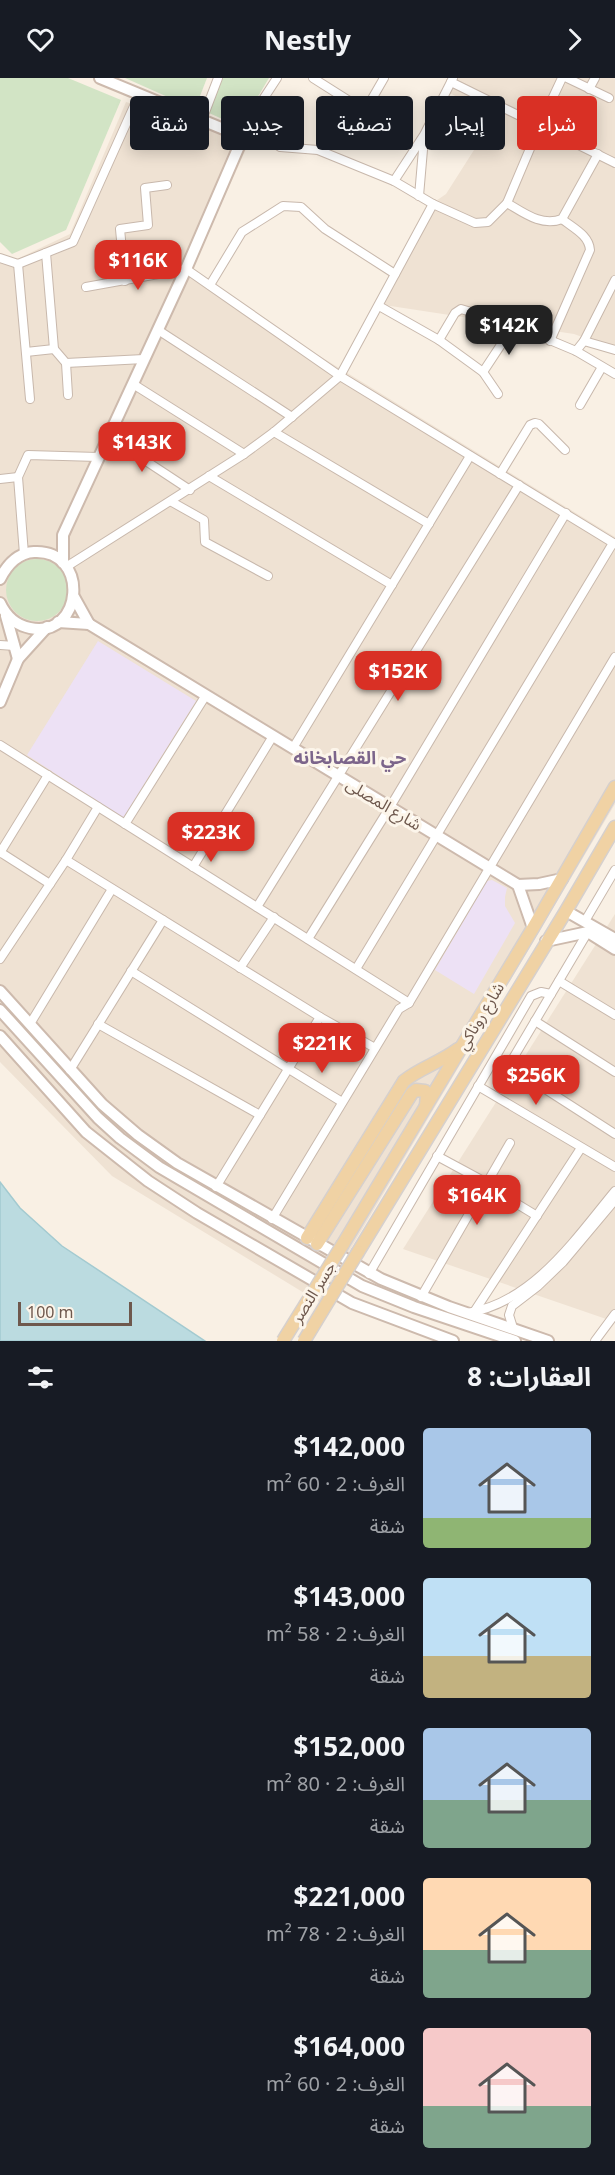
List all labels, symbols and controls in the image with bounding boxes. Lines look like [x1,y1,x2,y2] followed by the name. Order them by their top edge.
[264,21,351,58] text: Nestly
[24,23,57,56] icon: heart
[558,23,591,56] icon: forward
[130,96,209,150] chip: شقة
[221,96,304,150] chip: جديد
[316,96,413,150] chip: تصفية
[425,96,505,150] chip: إيجار
[517,96,597,150] chip: شراء
[96,240,180,291] pin: $116K
[108,246,168,273] text: $116K
[467,305,551,356] pin: $142K
[479,311,539,338] text: $142K
[100,422,184,473] pin: $143K
[112,428,172,455] text: $143K
[356,651,440,702] pin: $152K
[368,657,428,684] text: $152K
[294,745,406,772] district label: حي القصابخانه
[341,773,426,837] street label: شارع المصلى
[169,812,253,863] pin: $223K
[181,818,241,845] text: $223K
[451,978,511,1055] street label: شارع روناكي
[280,1023,364,1074] pin: $221K
[292,1029,352,1056] text: $221K
[494,1055,578,1106] pin: $256K
[506,1061,566,1088] text: $256K
[435,1175,519,1226] pin: $164K
[447,1181,507,1208] text: $164K
[285,1257,340,1328] street label: جسر النصر
[18,1299,132,1326] scale bar
[27,1301,74,1323] text: 100 m
[467,1358,591,1394] text: العقارات: 8
[24,1361,57,1394] icon: filters
[293,1428,405,1464] text: $142,000
[471,1452,543,1524] icon: home
[266,1470,405,1497] text: الغرف: 2 · 60 m²
[370,1512,405,1539] text: شقة
[293,1578,405,1614] text: $143,000
[471,1602,543,1674] icon: home
[266,1620,405,1647] text: الغرف: 2 · 58 m²
[370,1662,405,1689] text: شقة
[293,1728,405,1764] text: $152,000
[471,1752,543,1824] icon: home
[266,1770,405,1797] text: الغرف: 2 · 80 m²
[370,1812,405,1839] text: شقة
[293,1878,405,1914] text: $221,000
[471,1902,543,1974] icon: home
[266,1920,405,1947] text: الغرف: 2 · 78 m²
[370,1962,405,1989] text: شقة
[293,2028,405,2064] text: $164,000
[471,2052,543,2124] icon: home
[266,2070,405,2097] text: الغرف: 2 · 60 m²
[370,2112,405,2139] text: شقة

